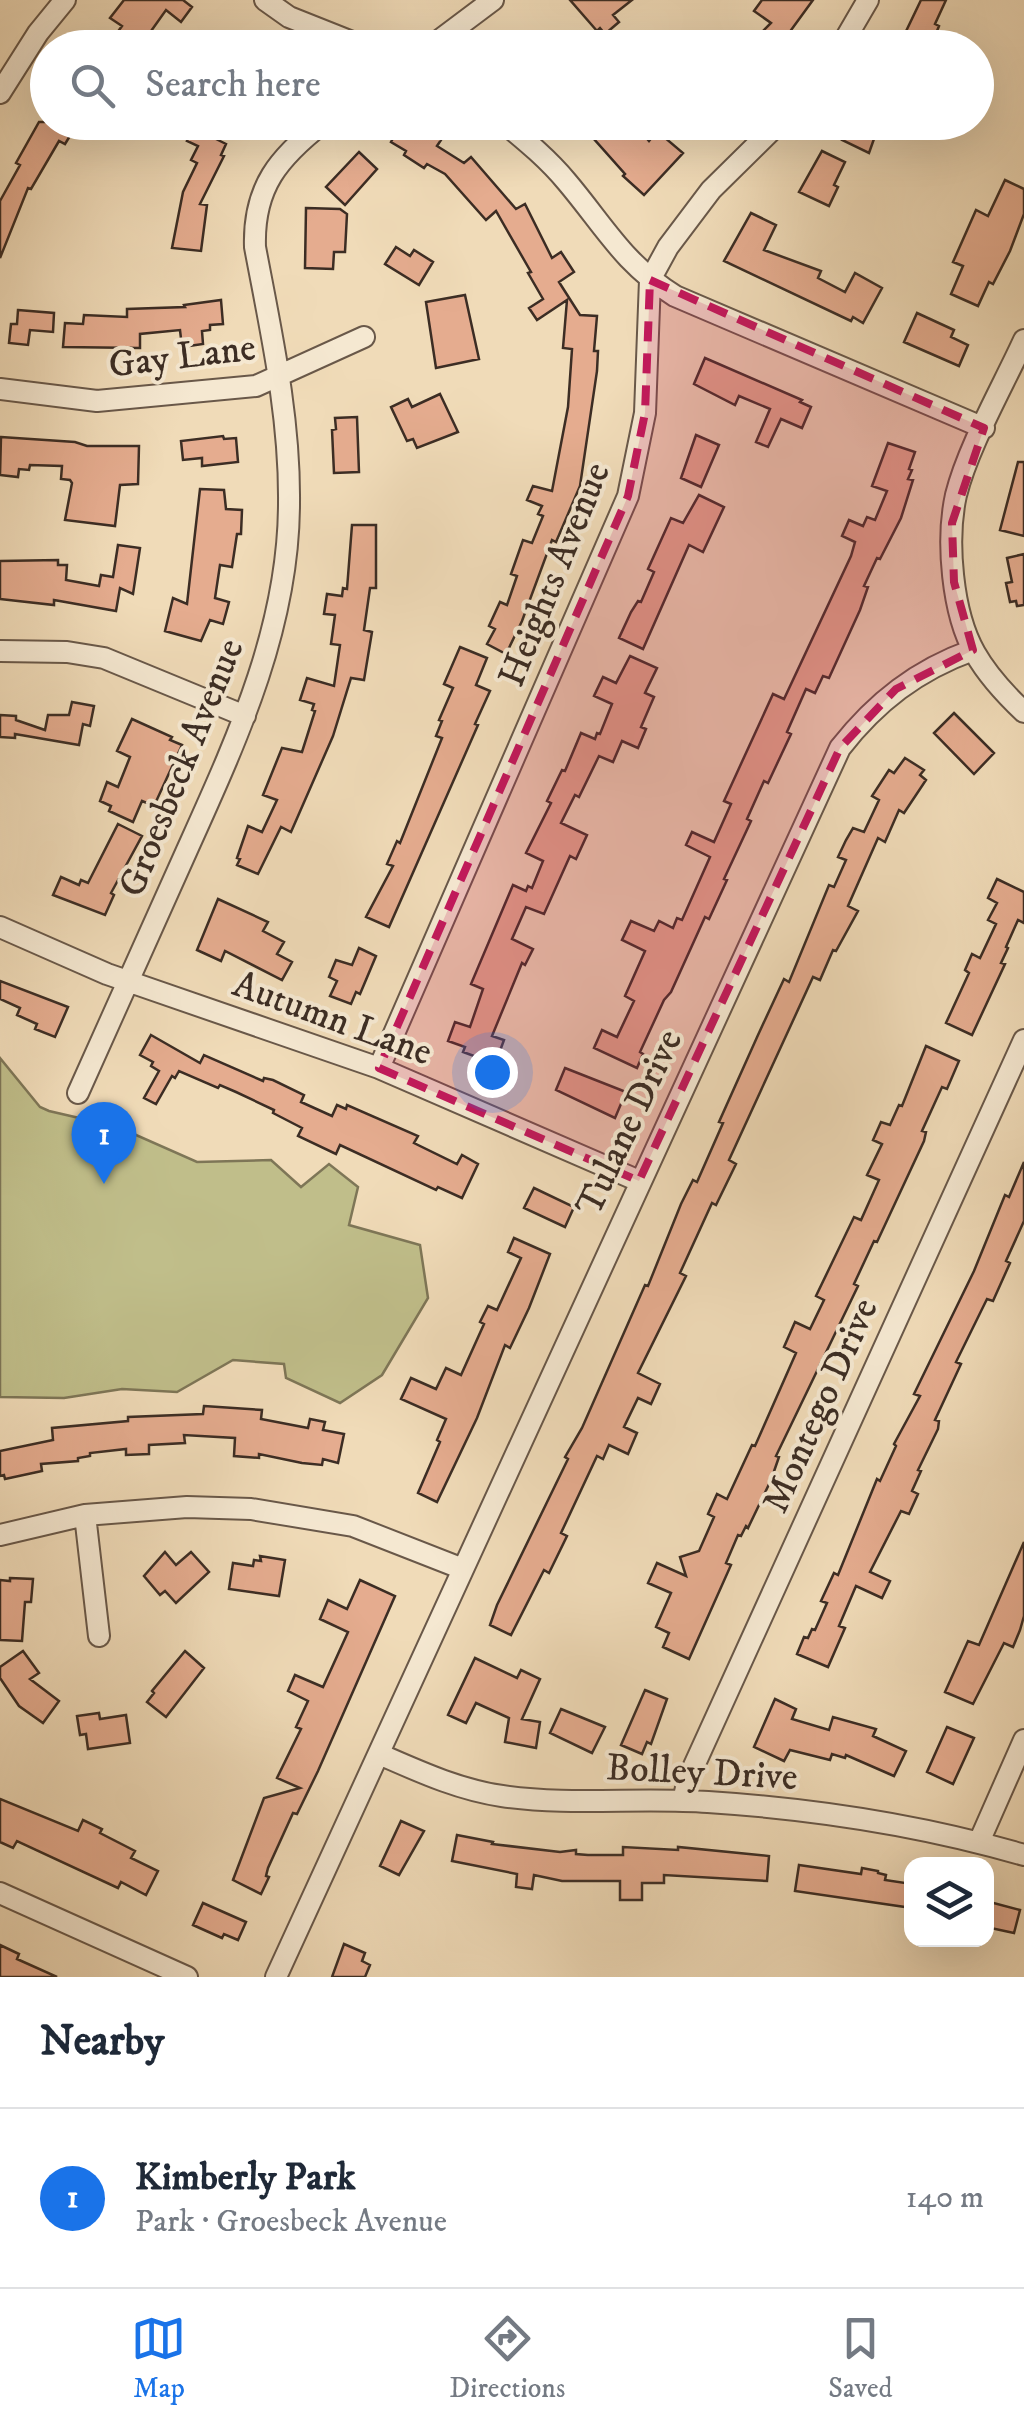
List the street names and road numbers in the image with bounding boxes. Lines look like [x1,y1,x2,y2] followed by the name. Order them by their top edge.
[106,324,258,390] street label: Gay Lane
[488,456,622,694] street label: Heights Avenue
[108,632,255,904] street label: Groesbeck Avenue
[226,961,439,1077] street label: Autumn Lane
[566,1022,694,1224] street label: Tulane Drive
[752,1291,890,1521] street label: Montego Drive
[605,1744,799,1802] street label: Bolley Drive

